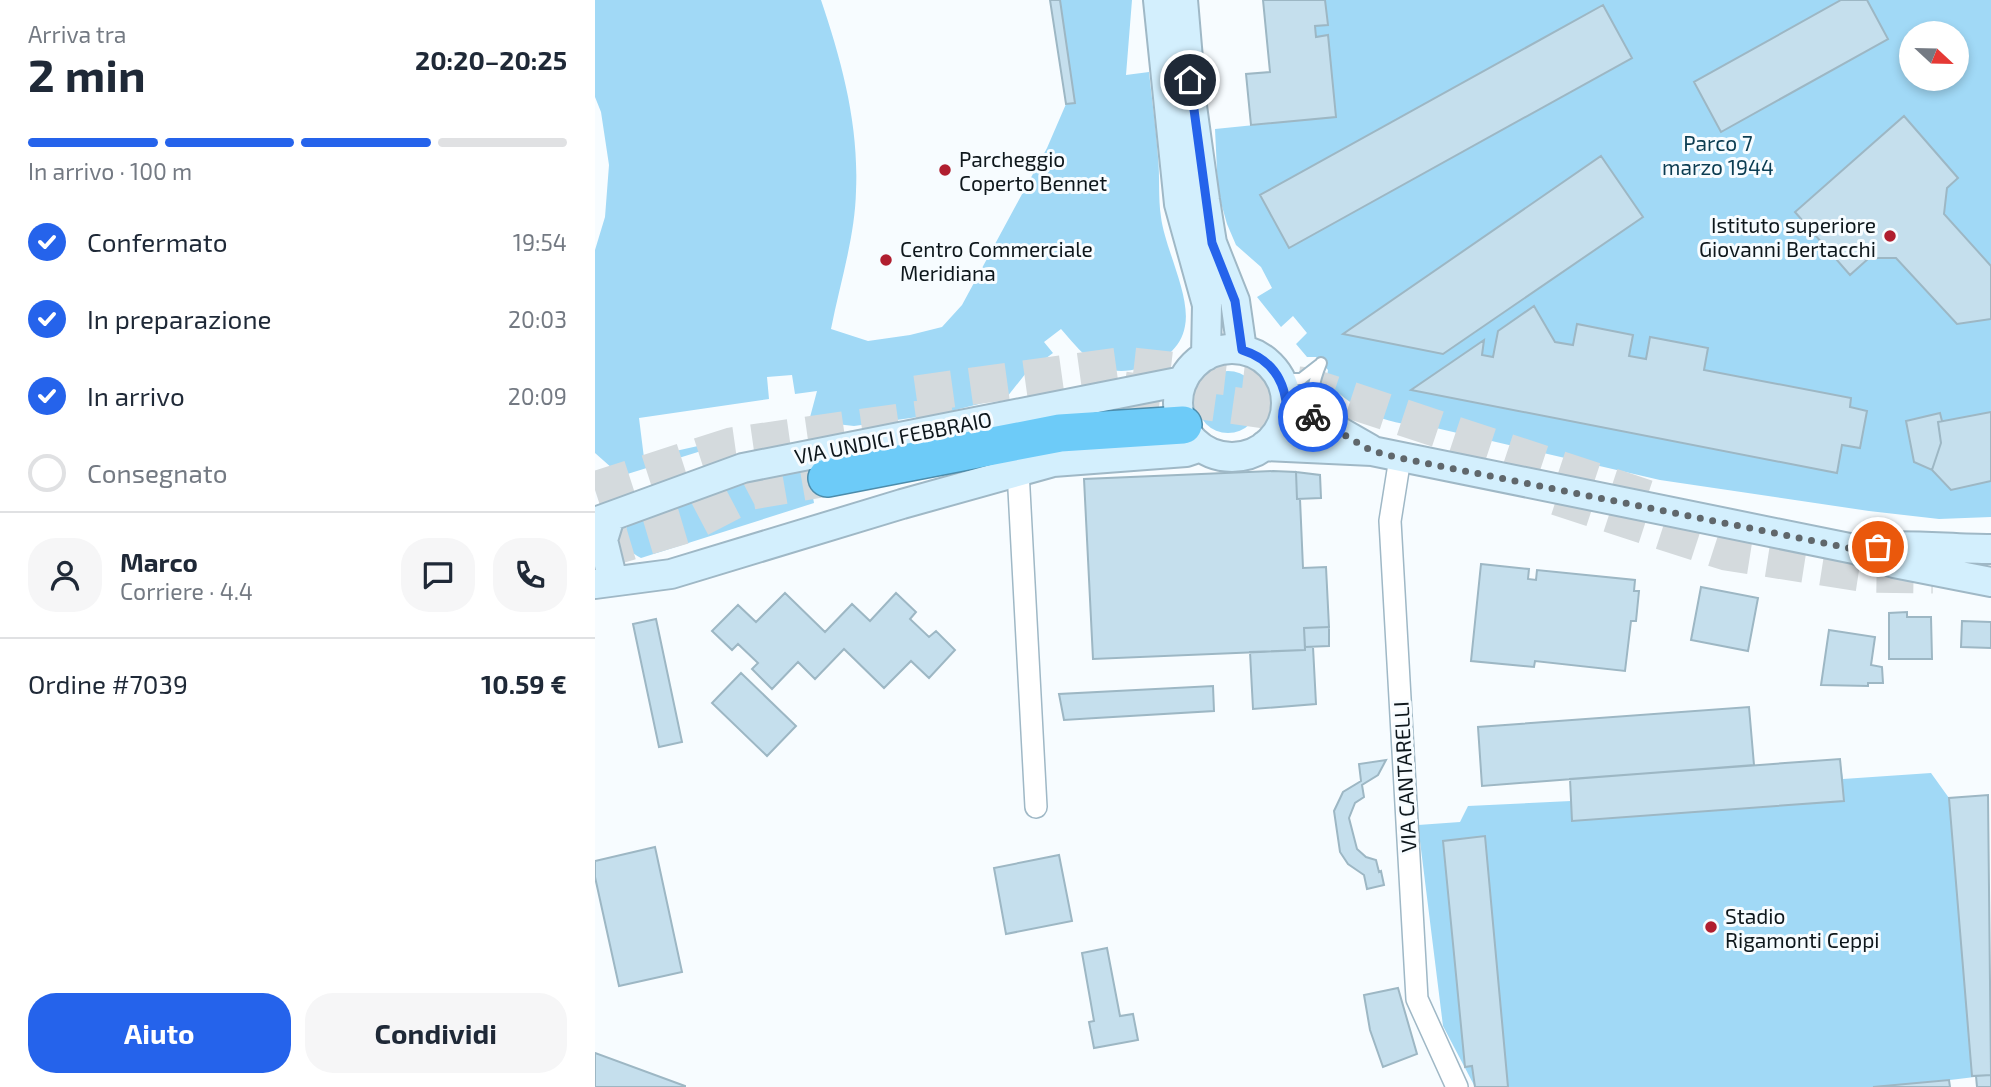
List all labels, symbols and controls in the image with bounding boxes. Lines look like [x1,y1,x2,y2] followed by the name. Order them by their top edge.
[28,20,127,48] text: Arriva tra
[1899,21,1969,91] north arrow
[1899,21,1969,91] map controls
[415,44,567,75] text: 20:20–20:25
[28,46,146,101] text: 2 min
[1160,50,1220,110] pin
[1171,61,1209,99] icon: home
[1662,130,1774,179] park label: Parco 7 marzo 1944
[959,146,1107,195] place label: Parcheggio Coperto Bennet
[28,157,192,185] text: In arrivo · 100 m
[937,162,953,178] marker: Parcheggio Coperto Bennet
[1699,212,1876,261] place label: Istituto superiore Giovanni Bertacchi
[28,223,66,261] icon: check
[87,226,227,257] text: Confermato
[513,228,567,256] text: 19:54
[1882,228,1898,244] marker: Istituto superiore Giovanni Bertacchi
[900,236,1093,285] place label: Centro Commerciale Meridiana
[878,252,894,268] marker: Centro Commerciale Meridiana
[28,300,66,338] icon: check
[87,303,271,334] text: In preparazione
[508,305,567,333] text: 20:03
[28,377,66,415] icon: check
[87,380,185,411] text: In arrivo
[508,382,567,410] text: 20:09
[1278,382,1348,452] courier
[1294,398,1332,436] icon: bike
[792,406,994,468] street label: VIA UNDICI FEBBRAIO
[87,457,227,488] text: Consegnato
[1848,517,1908,577] pin
[1859,528,1897,566] icon: bag
[28,538,102,612] button: person
[401,538,475,612] button: chat
[493,538,567,612] button: phone
[120,546,198,577] text: Marco
[120,577,253,605] text: Corriere · 4.4
[28,668,188,699] text: Ordine #7039
[481,668,567,699] text: 10.59 €
[1388,701,1420,853] street label: VIA CANTARELLI
[1725,903,1880,952] place label: Stadio Rigamonti Ceppi
[1703,919,1719,935] marker: Stadio Rigamonti Ceppi
[28,993,291,1073] button: Aiuto
[305,993,567,1073] button: Condividi

